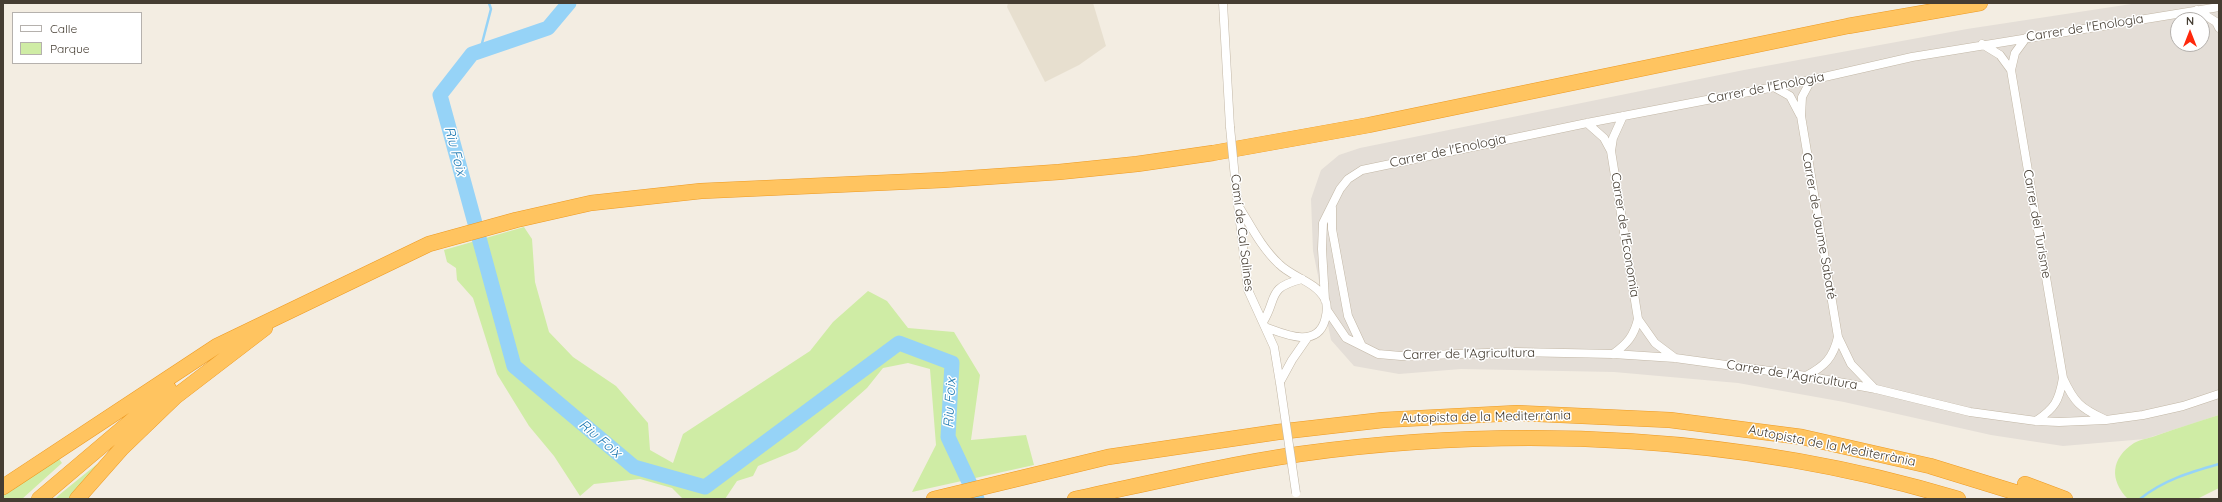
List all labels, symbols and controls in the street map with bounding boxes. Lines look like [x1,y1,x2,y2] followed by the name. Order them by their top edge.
[2025,11,2145,45] street label: Carrer de l'Enologia
[12,12,142,64] legend
[2170,12,2210,52] north arrow
[2186,14,2194,28] text: N
[50,21,77,36] text: Calle
[50,41,90,56] text: Parque
[1706,69,1826,107] street label: Carrer de l'Enologia
[440,125,470,177] water label: Riu Foix
[1388,131,1508,171] street label: Carrer de l'Enologia
[1798,151,1840,301] street label: Carrer de Jaume Sabaté
[2020,168,2054,280] street label: Carrer del Turisme
[1607,172,1643,298] street label: Carrer de l'Economia
[1227,173,1257,293] street label: Camí de Cal Salines
[1403,345,1535,363] street label: Carrer de l'Agricultura
[1726,357,1858,393] street label: Carrer de l'Agricultura
[940,378,960,428] water label: Riu Foix
[1401,408,1571,426] street label: Autopista de la Mediterrània
[575,416,625,462] water label: Riu Foix
[1747,422,1917,470] street label: Autopista de la Mediterrània

